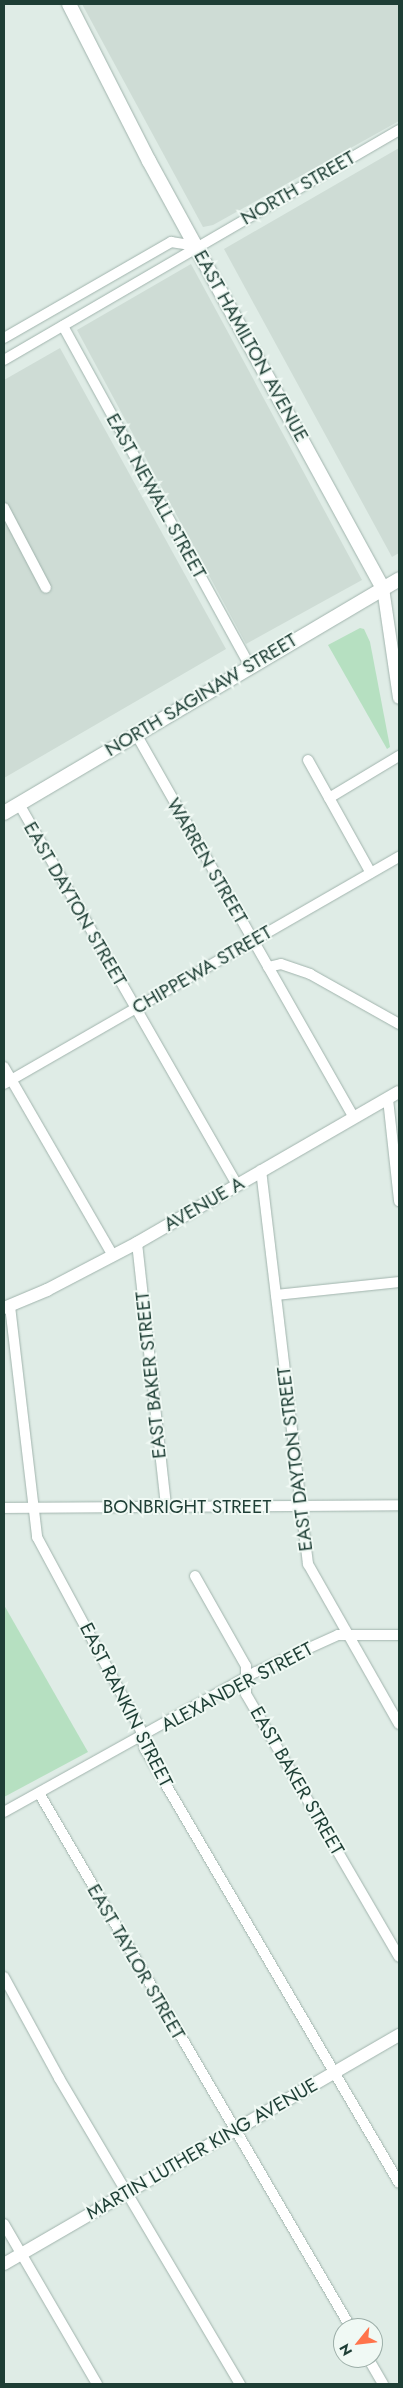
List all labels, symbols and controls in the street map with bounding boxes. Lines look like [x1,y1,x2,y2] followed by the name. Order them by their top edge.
[237,146,359,230] street label: NORTH STREET
[189,246,313,446] street label: EAST HAMILTON AVENUE
[101,410,211,582] street label: EAST NEWALL STREET
[101,629,301,761] street label: NORTH SAGINAW STREET
[162,794,252,928] street label: WARREN STREET
[19,818,131,990] street label: EAST DAYTON STREET
[128,921,276,1019] street label: CHIPPEWA STREET
[160,1172,248,1236] street label: AVENUE A
[131,1290,171,1460] street label: EAST BAKER STREET
[272,1365,318,1553] street label: EAST DAYTON STREET
[103,1496,271,1518] street label: BONBRIGHT STREET
[75,1619,177,1791] street label: EAST RANKIN STREET
[157,1637,317,1737] street label: ALEXANDER STREET
[245,1703,349,1859] street label: EAST BAKER STREET
[82,1880,190,2044] street label: EAST TAYLOR STREET
[82,2073,322,2225] street label: MARTIN LUTHER KING AVENUE
[333,2318,383,2368] north arrow
[334,2340,357,2360] text: N

